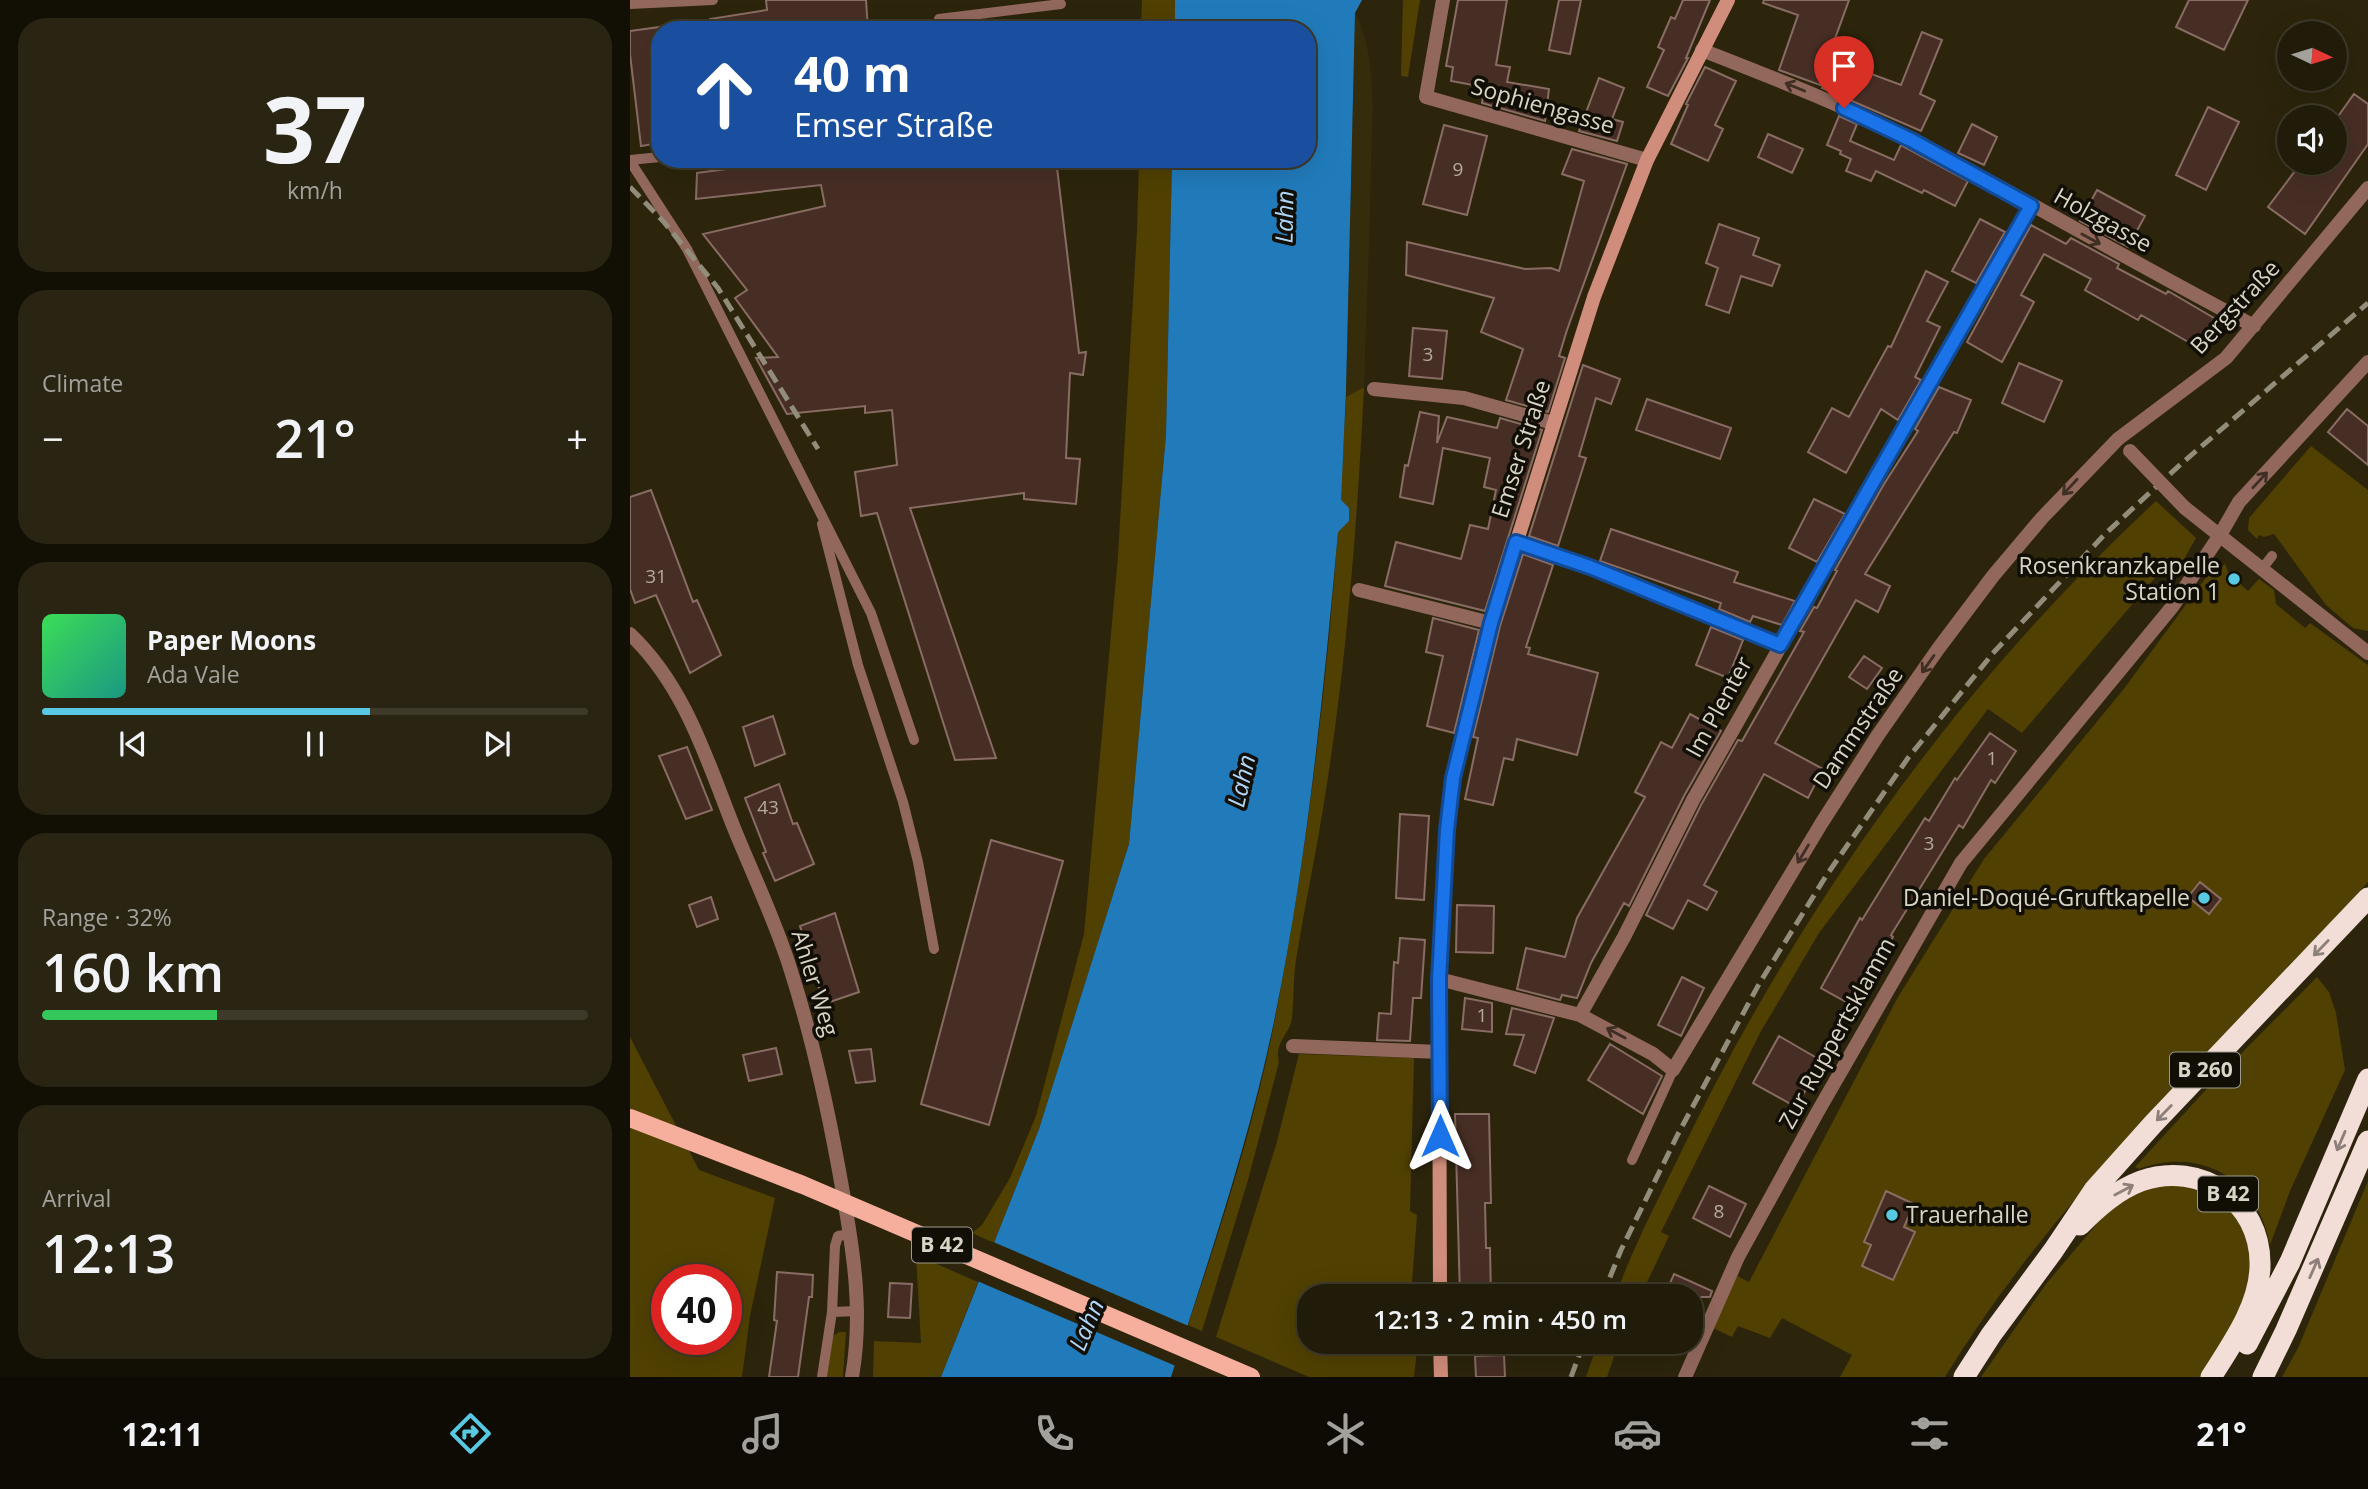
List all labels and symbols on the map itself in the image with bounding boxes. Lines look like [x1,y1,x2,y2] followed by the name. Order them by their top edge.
[2277,21,2347,91] north arrow
[1814,36,1874,108] pin
[1468,69,1619,141] street label: Sophiengasse
[1785,80,1806,92] one-way arrow
[1453,156,1463,182] house number: 9
[2049,179,2158,259] street label: Holzgasse
[1267,190,1300,244] water label: Lahn
[2080,232,2100,246] one-way arrow
[2182,252,2286,360] street label: Bergstraße
[1423,341,1433,367] house number: 3
[1483,375,1557,522] street label: Emser Straße
[2251,472,2268,489] one-way arrow
[2061,478,2078,495] one-way arrow
[2018,549,2220,607] place label: Rosenkranzkapelle Station 1
[645,563,667,589] house number: 31
[2226,571,2242,587] marker: Rosenkranzkapelle Station 1
[1677,650,1759,763] street label: Im Plenter
[1920,654,1935,673] one-way arrow
[1805,660,1910,795] street label: Dammstraße
[1987,745,1997,771] house number: 1
[1219,751,1263,810] water label: Lahn
[757,794,779,820] house number: 43
[1924,830,1934,856] house number: 3
[1796,844,1810,864] one-way arrow
[1903,881,2190,913] place label: Daniel-Doqué-Gruftkapelle
[2196,890,2212,906] marker: Daniel-Doqué-Gruftkapelle
[785,926,847,1040] street label: Ahler Weg
[1770,931,1902,1134] street label: Zur Ruppertsklamm
[2313,939,2329,957] one-way arrow
[1477,1002,1487,1028] house number: 1
[1606,1026,1627,1039] one-way arrow
[2170,1052,2240,1088] road number: B 260
[1403,1099,1477,1173] position arrow
[2156,1104,2173,1121] one-way arrow
[2334,1130,2347,1152] one-way arrow
[2198,1176,2258,1212] road number: B 42
[2113,1183,2133,1197] one-way arrow
[1714,1198,1724,1224] house number: 8
[1906,1198,2029,1230] place label: Trauerhalle
[1884,1207,1900,1223] marker: Trauerhalle
[912,1228,972,1262] road number: B 42
[2308,1257,2321,1279] one-way arrow
[651,1264,742,1355] speed limit sign: 40
[1060,1294,1111,1355] water label: Lahn

